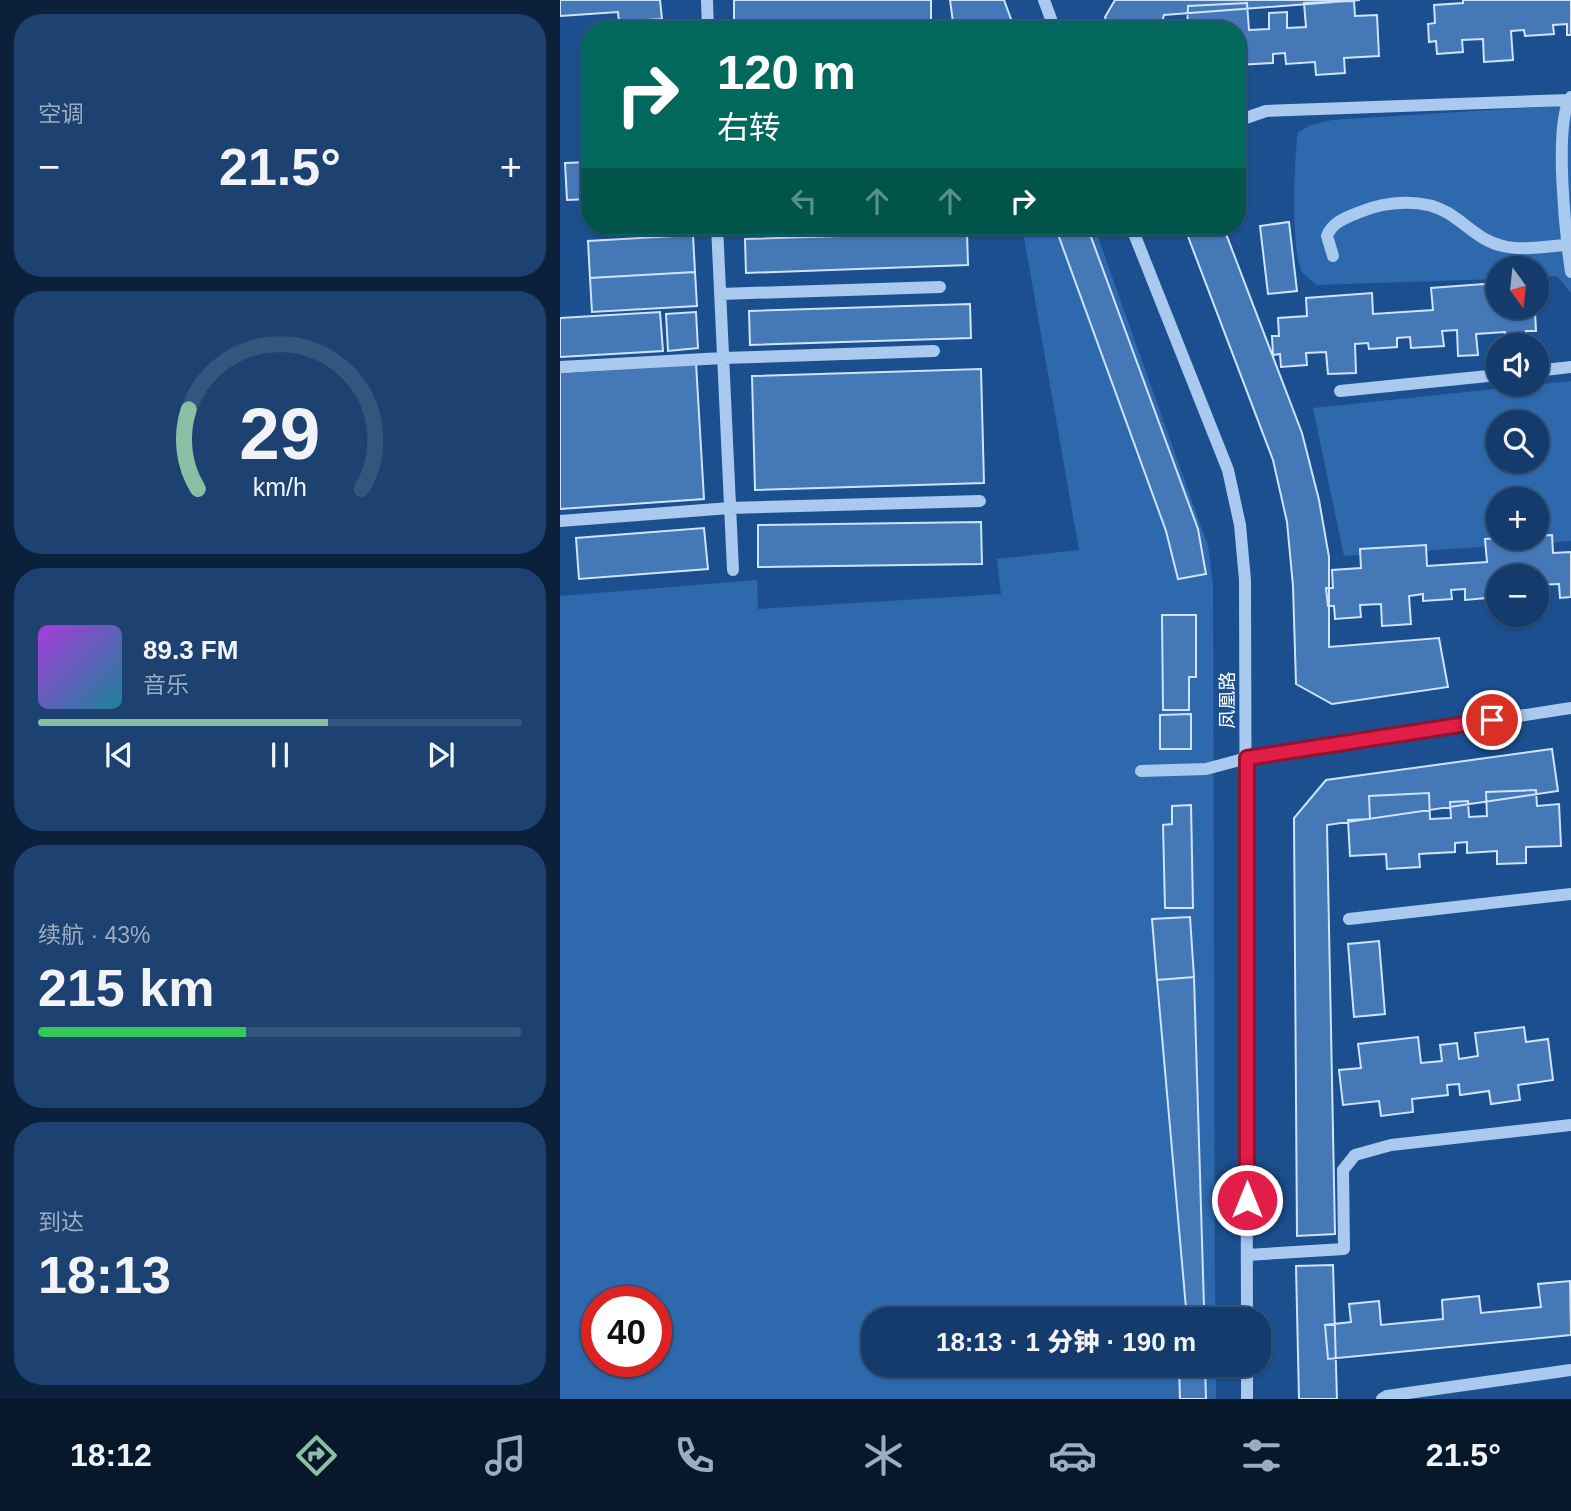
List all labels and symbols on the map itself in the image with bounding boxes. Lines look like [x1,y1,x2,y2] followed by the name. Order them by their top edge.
[1486,256,1549,318] north arrow
[1217,671,1238,729] street label: 凤凰路
[1462,690,1522,750] pin
[1210,1163,1284,1237] position arrow
[581,1286,672,1377] speed limit sign: 40

